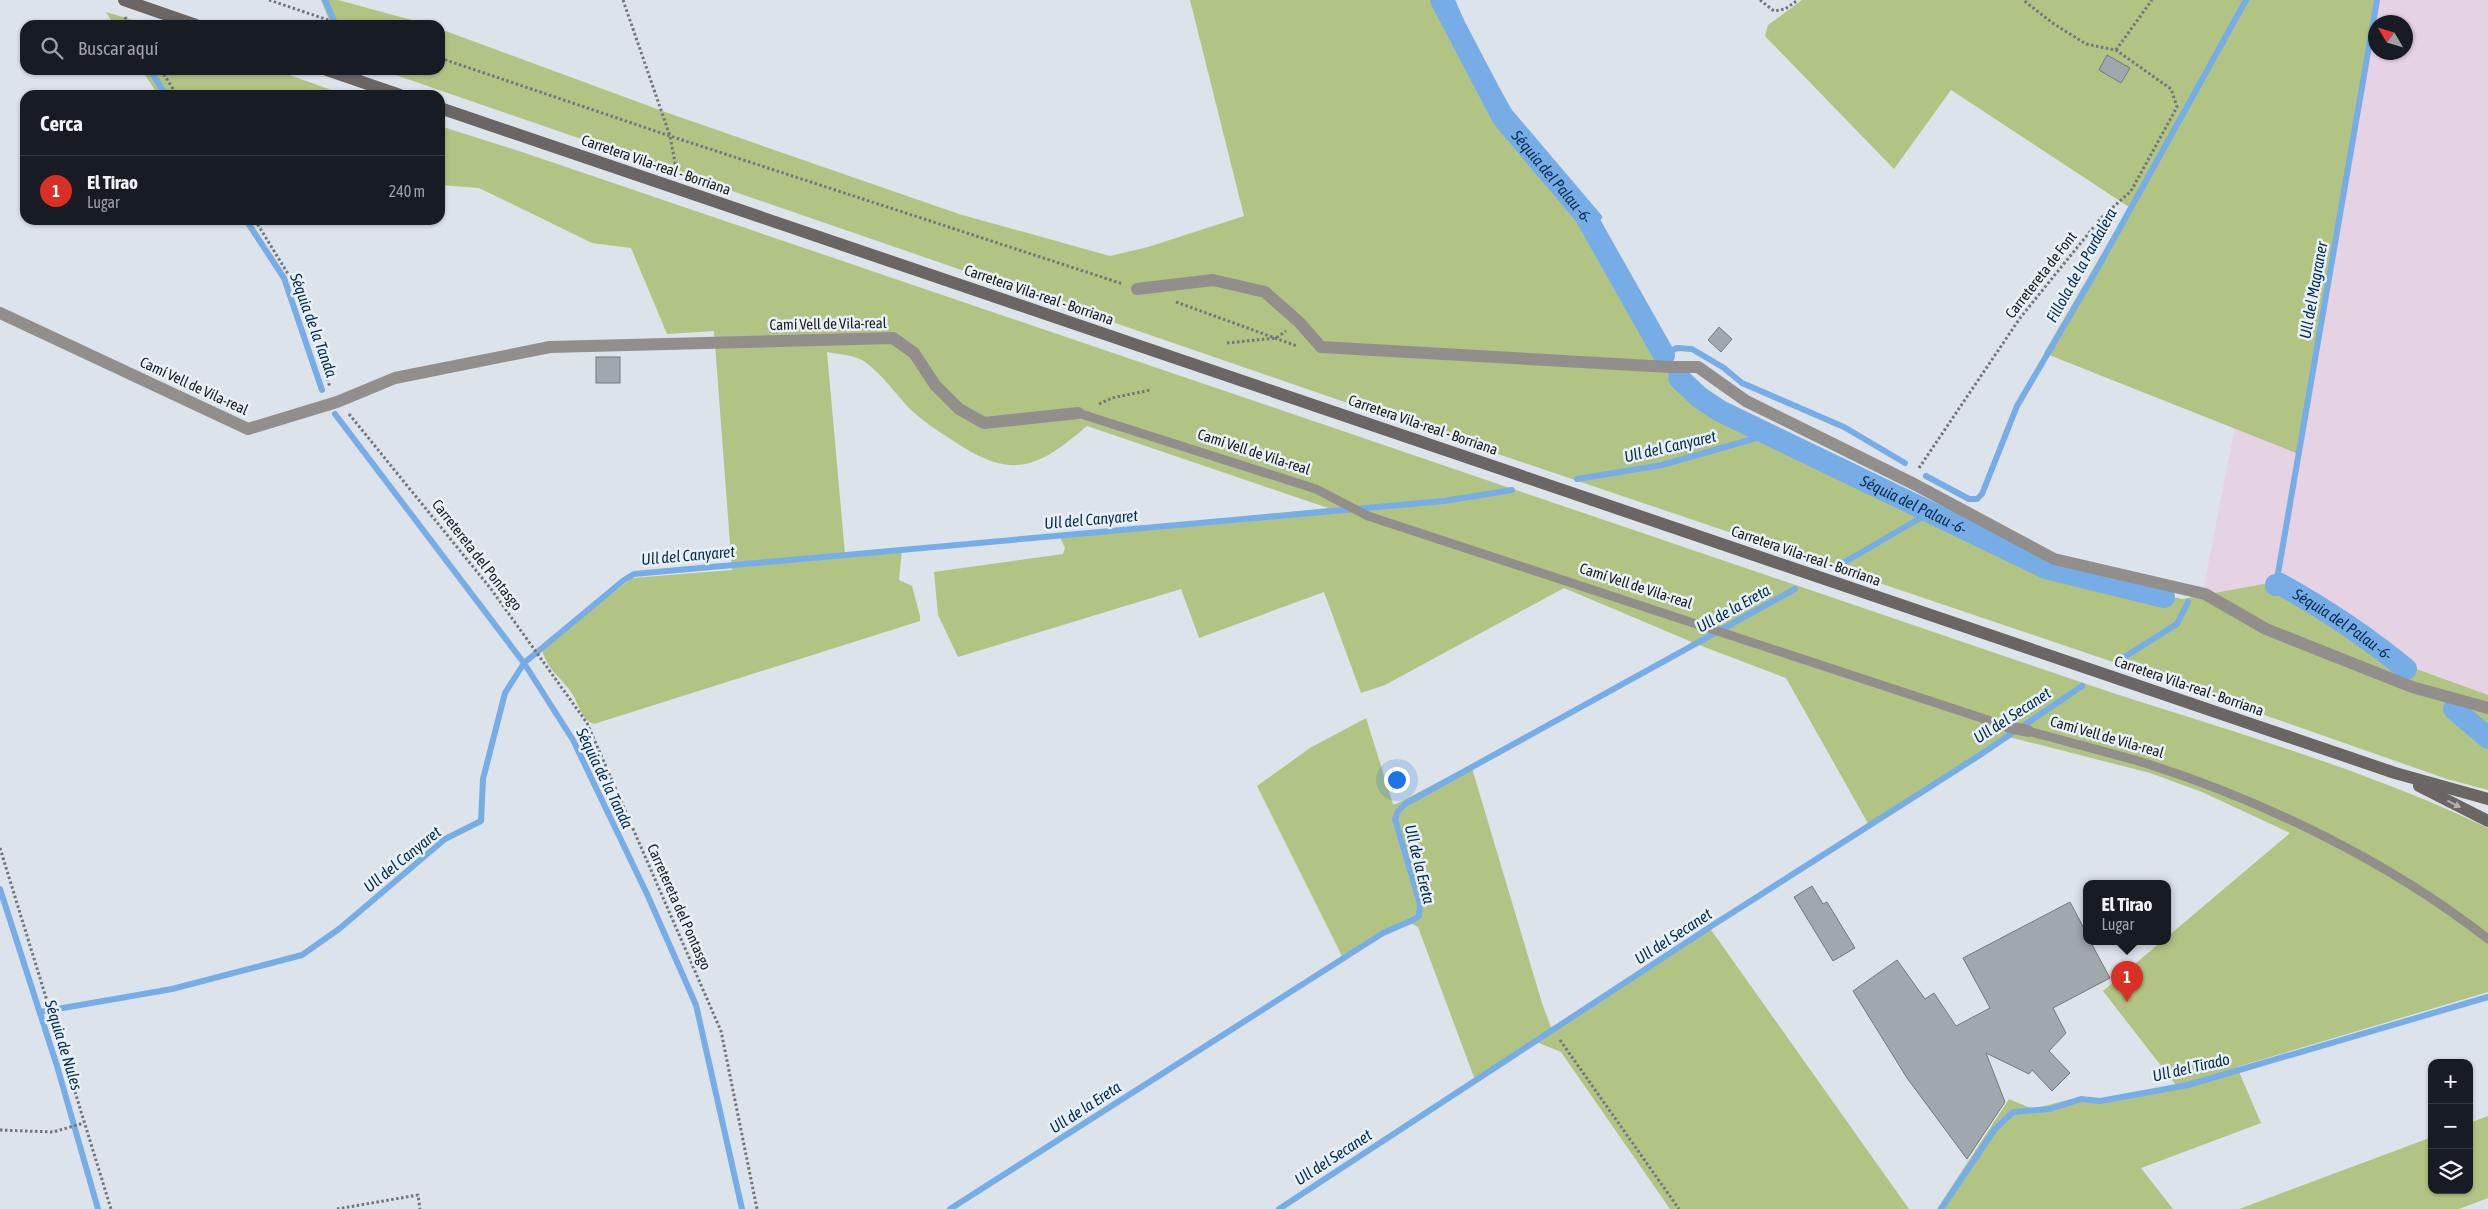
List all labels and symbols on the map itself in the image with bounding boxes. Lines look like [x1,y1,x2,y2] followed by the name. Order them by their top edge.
[2368,15,2413,60] north arrow
[1508,126,1597,226] water label: Séquia del Palau -6-
[579,131,733,198] street label: Carretera Vila-real - Borriana
[2042,204,2120,325] water label: Fillola de la Pardalera
[2001,228,2080,321] street label: Carretereta de Font
[2296,239,2332,340] water label: Ull del Magraner
[962,261,1116,328] street label: Carretera Vila-real - Borriana
[286,270,341,380] water label: Séquia de la Tanda
[769,314,887,333] street label: Camí Vell de Vila-real
[137,353,251,418] street label: Camí Vell de Vila-real
[1346,391,1500,458] street label: Carretera Vila-real - Borriana
[1196,425,1313,478] street label: Camí Vell de Vila-real
[1622,427,1718,466] water label: Ull del Canyaret
[1857,471,1970,538] water label: Séquia del Palau -6-
[429,496,526,614] street label: Carretereta del Pontasgo
[1044,506,1139,533] water label: Ull del Canyaret
[1729,522,1883,589] street label: Carretera Vila-real - Borriana
[641,542,736,569] water label: Ull del Canyaret
[1578,559,1695,612] street label: Camí Vell de Vila-real
[1693,580,1773,636] water label: Ull de la Ereta
[2289,584,2396,664] water label: Séquia del Palau -6-
[2112,652,2266,719] street label: Carretera Vila-real - Borriana
[1970,683,2054,747] water label: Ull del Secanet
[2048,712,2166,761] street label: Camí Vell de Vila-real
[572,724,637,832] water label: Séquia de la Tanda
[1384,767,1410,793] your location
[2446,800,2461,808] one-way arrow
[360,822,445,896] water label: Ull del Canyaret
[1401,823,1439,906] water label: Ull de la Ereta
[644,841,715,972] street label: Carretereta del Pontasgo
[1631,904,1715,968] water label: Ull del Secanet
[2111,961,2143,1002] pin: 1
[40,997,86,1093] water label: Séquia de Nules
[2151,1049,2231,1085] water label: Ull del Tirado
[1046,1077,1124,1137] water label: Ull de la Ereta
[1291,1125,1375,1189] water label: Ull del Secanet

